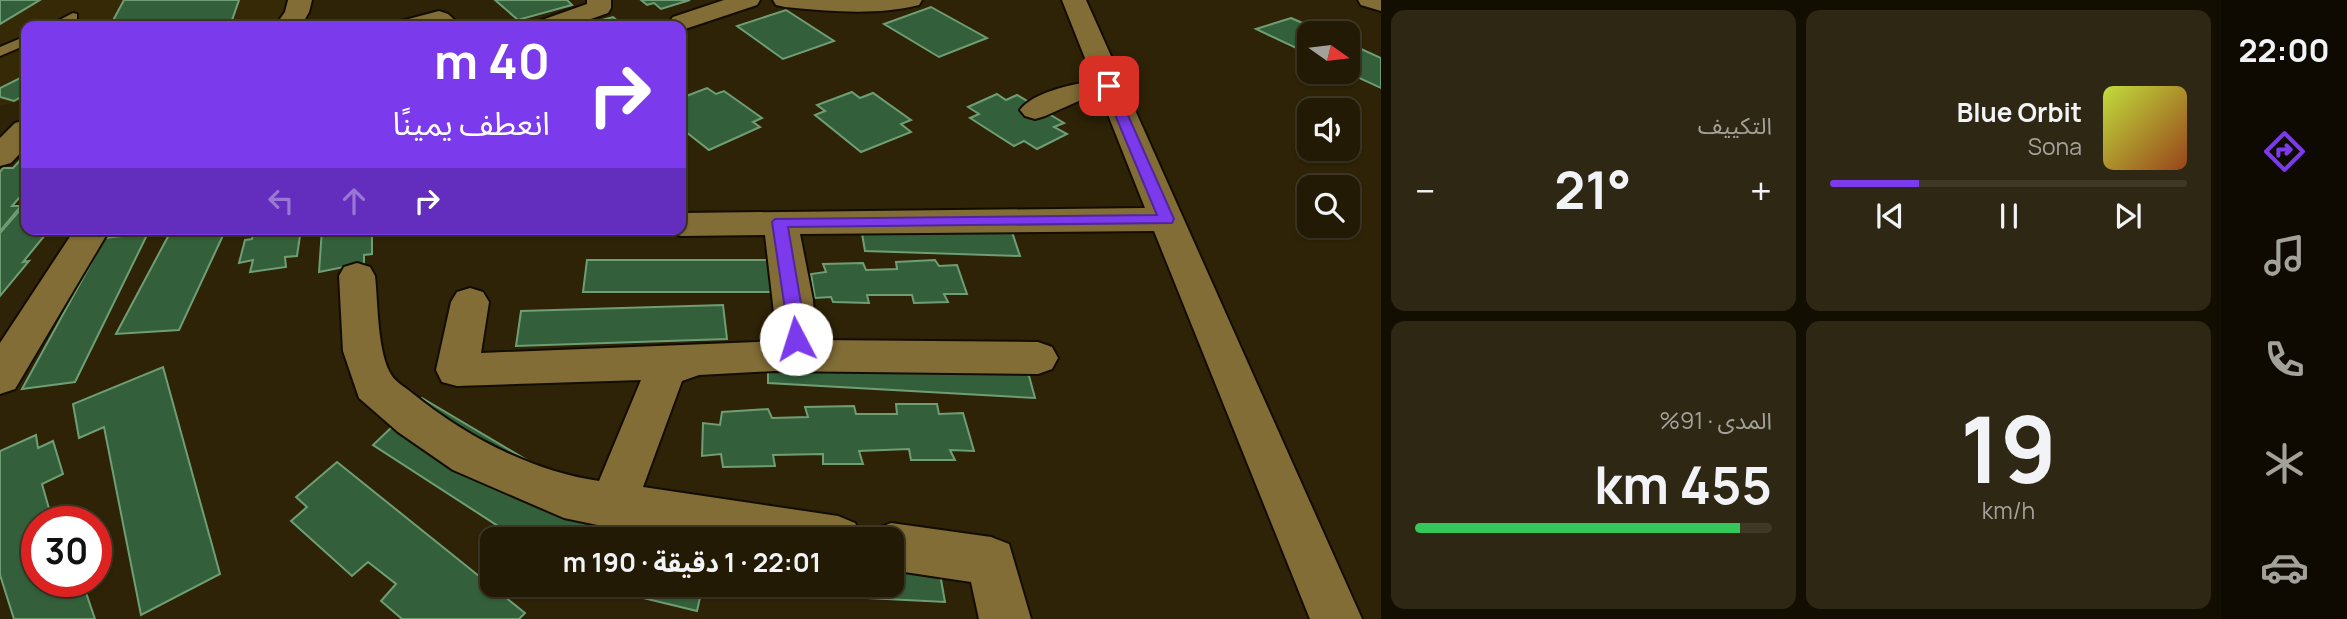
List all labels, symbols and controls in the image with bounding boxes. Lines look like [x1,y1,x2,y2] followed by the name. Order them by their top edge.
[1297,21,1360,84] north arrow
[1297,21,1360,238] map controls
[434,27,550,94] text: 40 m
[2238,28,2330,72] text: 22:00
[574,49,665,140] icon: right
[1079,56,1139,116] pin
[1090,67,1128,105] icon: arrive
[1957,94,2082,130] text: Blue Orbit
[1297,98,1360,161] button: sound
[393,101,550,145] text: انعطف يمينًا
[1698,109,1772,141] text: التكييف
[2260,127,2309,176] icon: directions
[2028,130,2082,162] text: Sona
[1554,154,1631,225] text: 21°
[1415,164,1436,216] text: −
[1750,164,1772,216] text: +
[1297,175,1360,238] button: search
[262,182,300,220] icon: left
[335,182,373,220] icon: ahead
[408,182,446,220] icon: right
[1871,197,1909,235] icon: previous
[1990,197,2028,235] icon: pause
[2109,197,2147,235] icon: next
[2260,231,2309,280] icon: music
[759,302,833,376] position arrow
[2260,335,2309,384] icon: phone
[1960,386,2057,510] text: 19
[1659,404,1772,436] text: المدى · 91%
[2260,439,2309,488] icon: climate
[1594,449,1772,520] text: 455 km
[1982,494,2035,526] text: km/h
[21,506,112,597] speed limit sign: 30
[2260,543,2309,592] icon: car
[563,544,821,580] text: 22:01 · 1 دقيقة · 190 m

